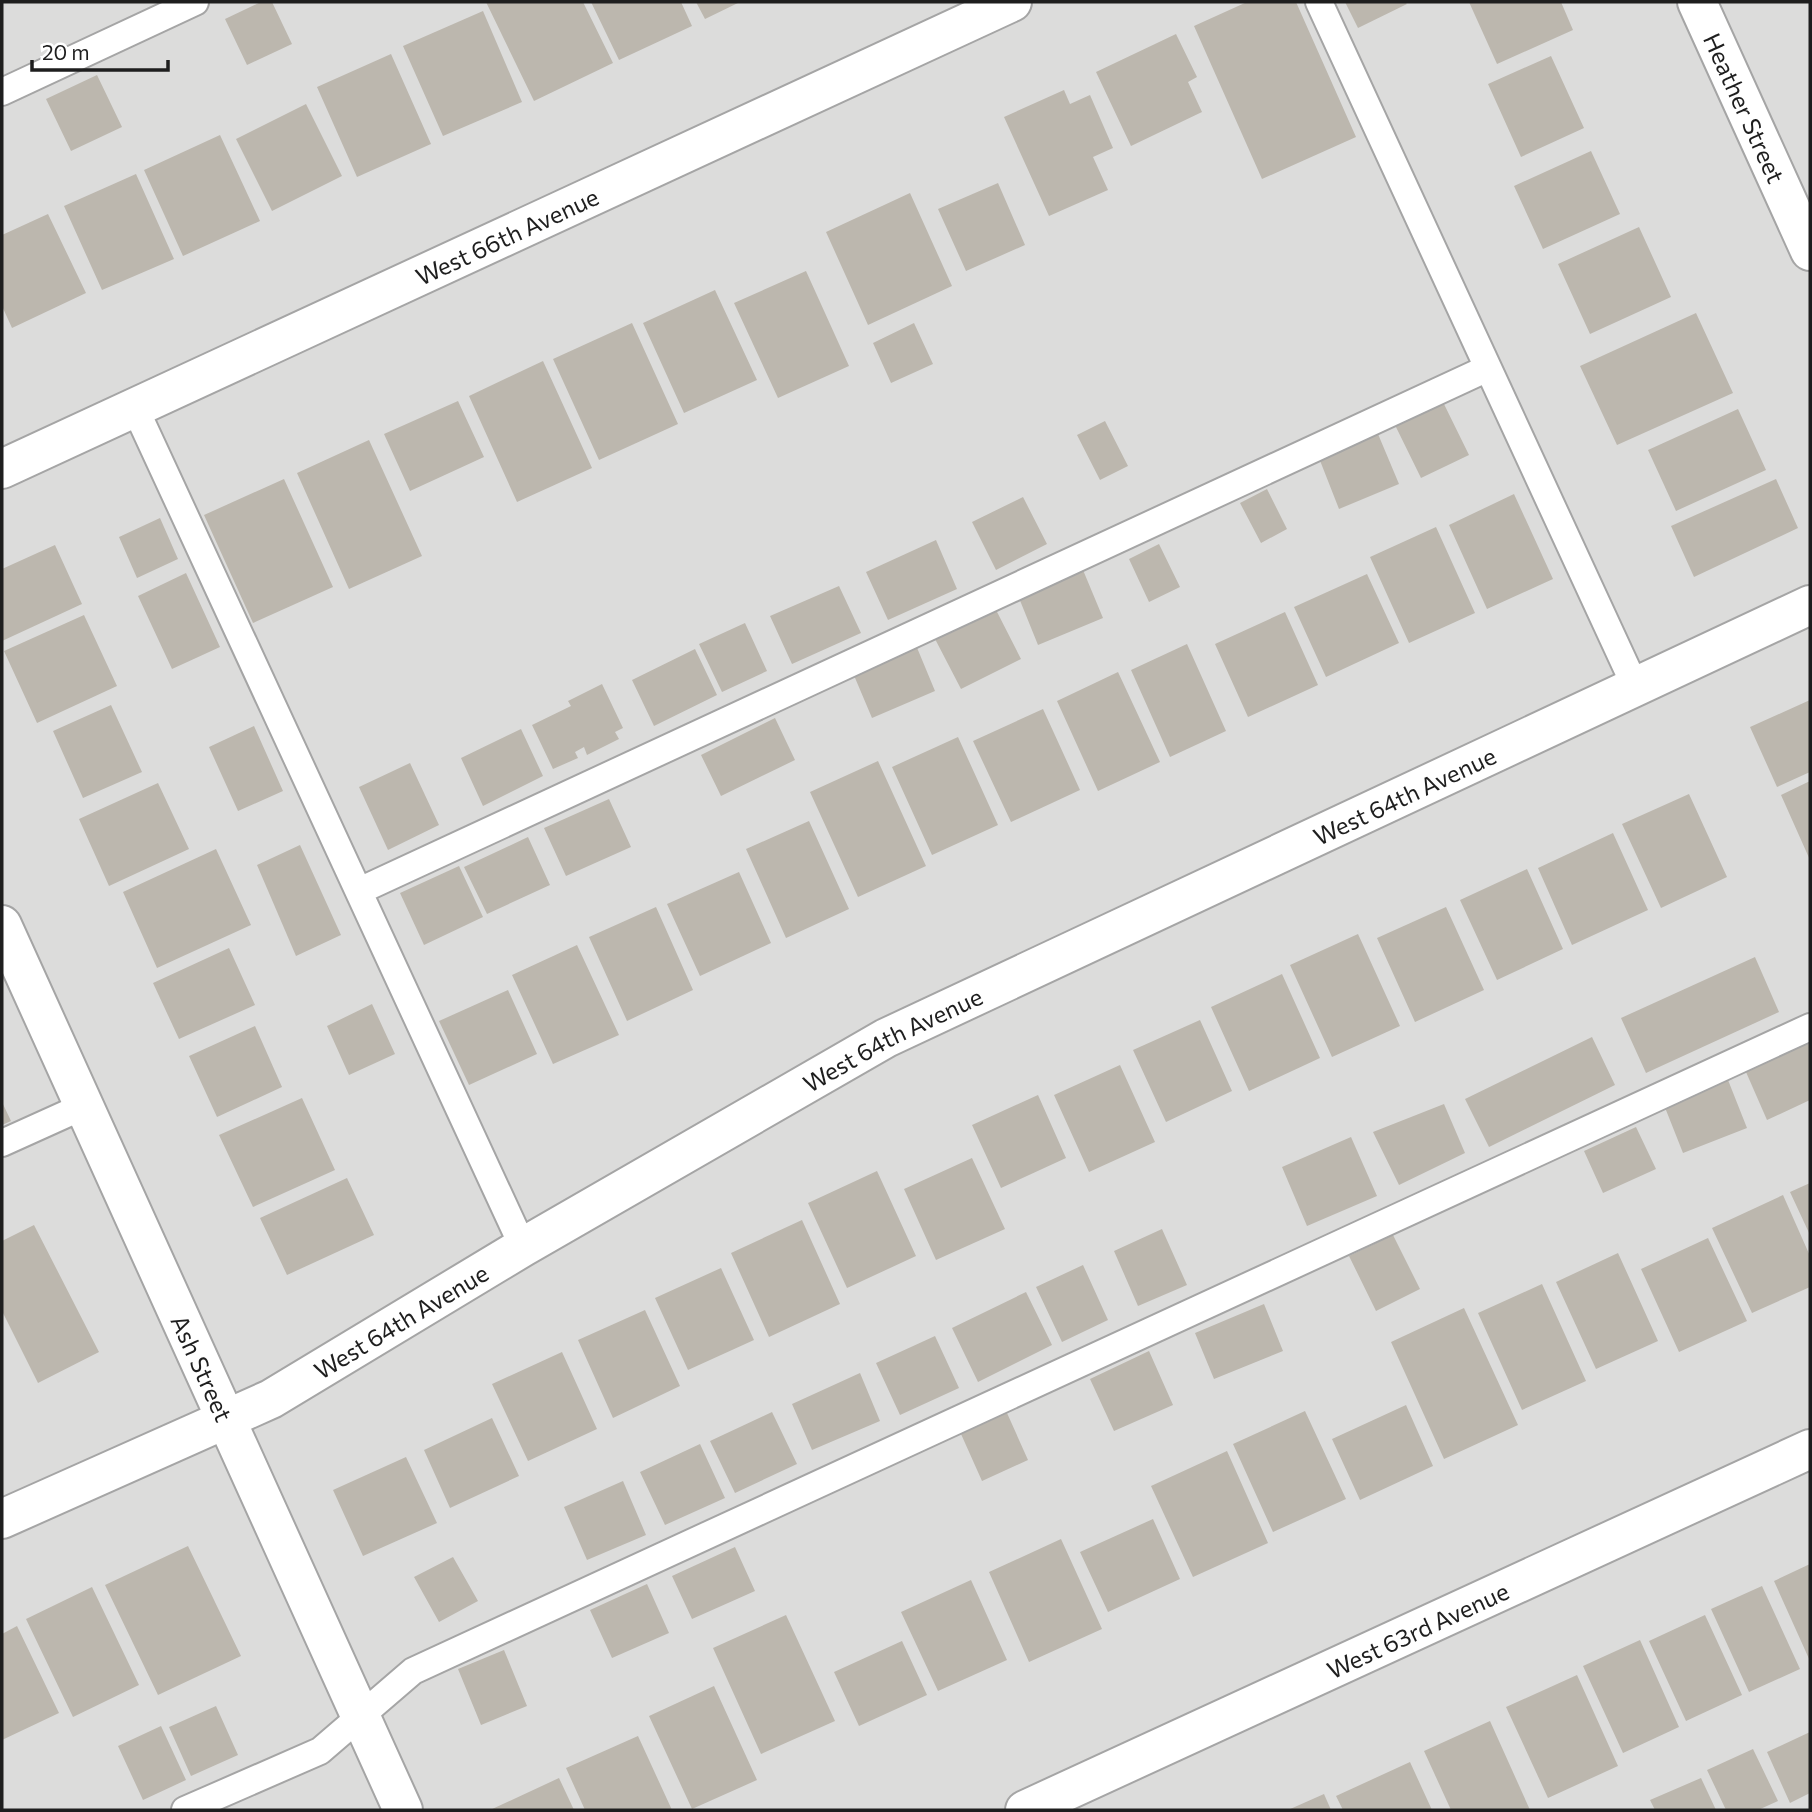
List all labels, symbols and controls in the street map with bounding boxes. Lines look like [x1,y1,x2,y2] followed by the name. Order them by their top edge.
[32,28,168,72] scale bar
[1698,28,1792,187] street label: Heather Street
[42,39,90,64] text: 20 m
[411,181,603,290] street label: West 66th Avenue
[1308,740,1500,850] street label: West 64th Avenue
[798,981,987,1097] street label: West 64th Avenue
[308,1257,493,1384] street label: West 64th Avenue
[166,1310,239,1426] street label: Ash Street
[1322,1575,1513,1684] street label: West 63rd Avenue

